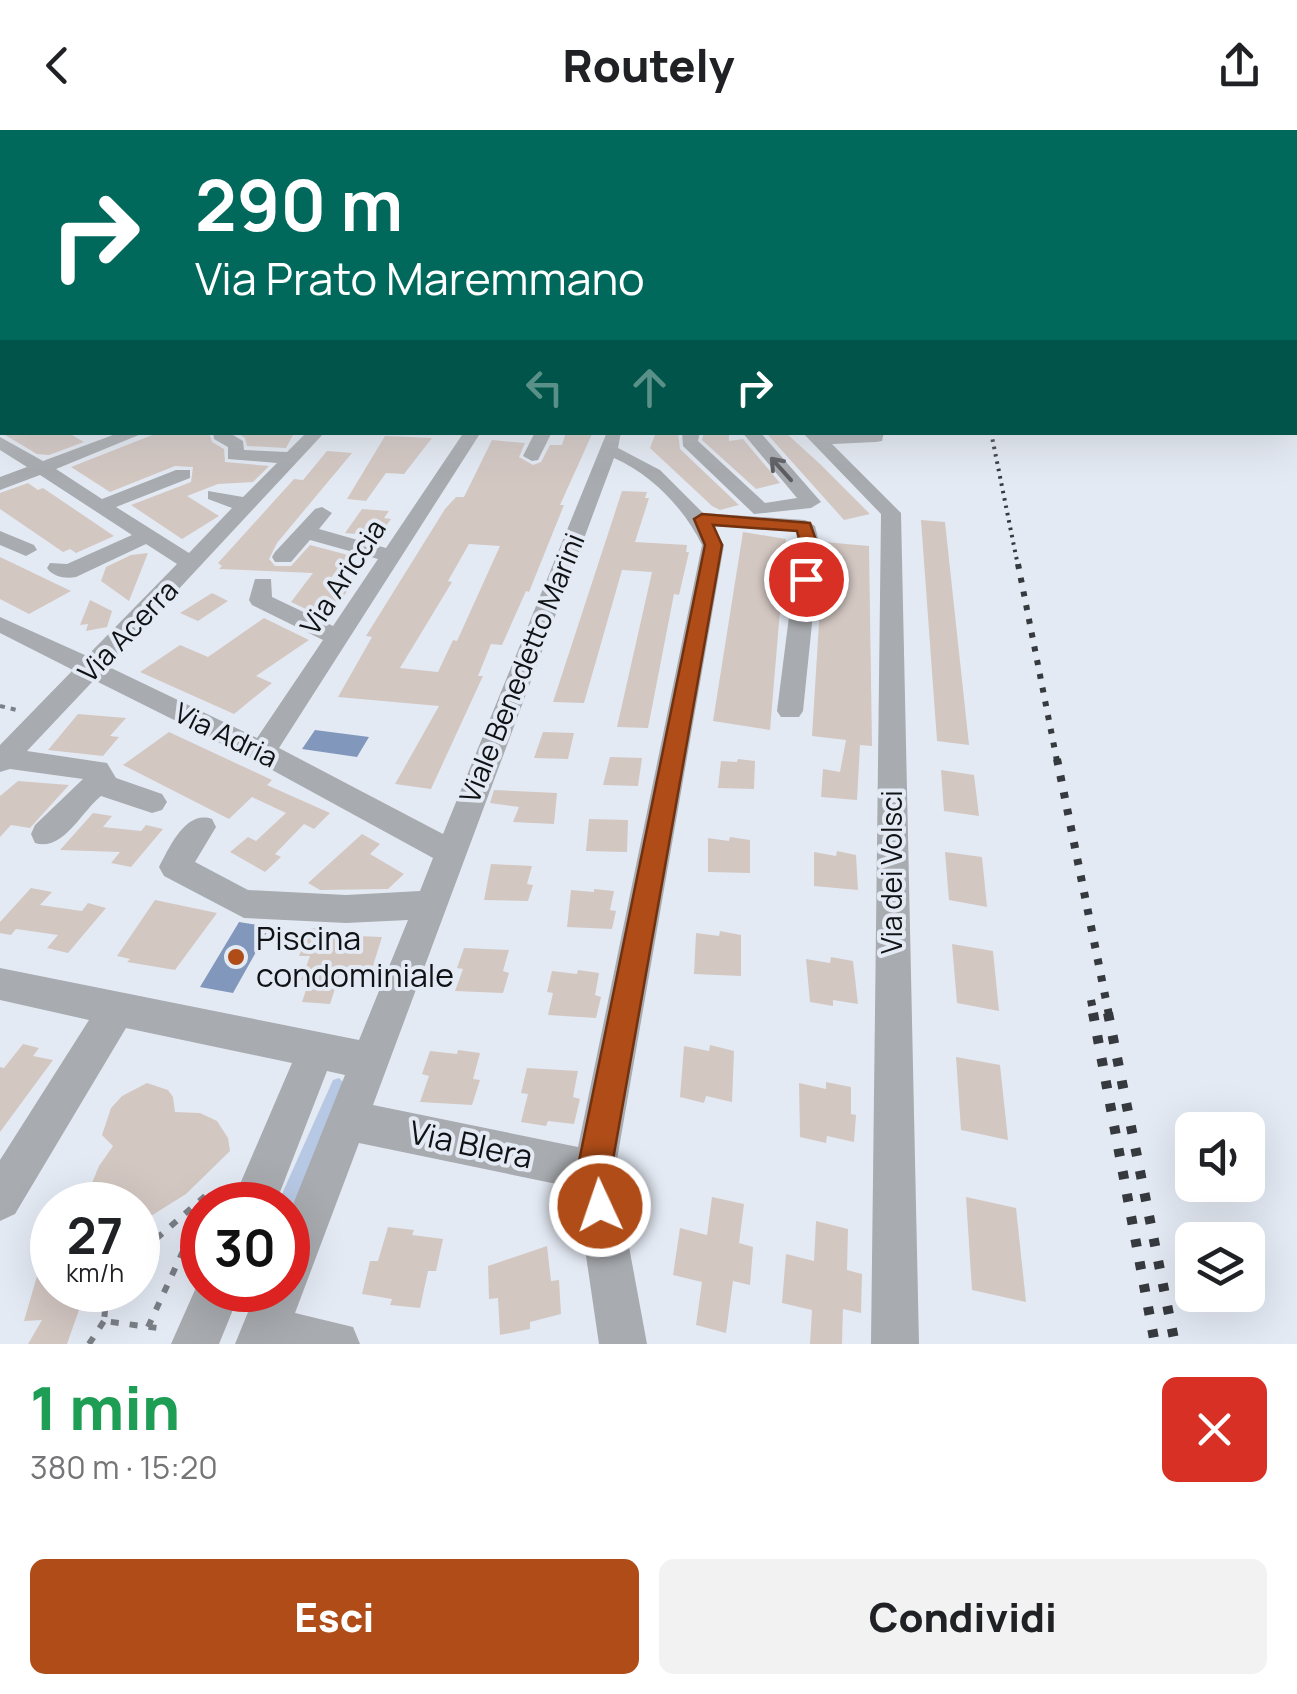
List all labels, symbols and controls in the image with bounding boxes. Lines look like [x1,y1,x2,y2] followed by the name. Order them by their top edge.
[563,34,734,96] text: Routely
[30,38,85,93] icon: back
[1212,38,1267,93] icon: share
[195,156,403,252] text: 290 m
[30,170,160,300] icon: right
[195,247,645,309] text: Via Prato Maremmano
[517,360,572,415] icon: left
[622,360,677,415] icon: ahead
[727,360,782,415] icon: right
[770,457,793,482] one-way arrow
[291,511,394,642] street label: Via Ariccia
[450,527,593,808] street label: Viale Benedetto Marini
[764,537,849,622] pin
[779,552,834,607] icon: arrive
[69,571,186,690] street label: Via Acerra
[168,693,284,775] street label: Via Adria
[872,790,910,954] street label: Via dei Volsci
[256,916,454,997] place label: Piscina condominiale
[225,946,247,968] marker: Piscina condominiale
[406,1110,537,1179] street label: Via Blera
[1175,1112,1265,1312] map controls
[1175,1112,1265,1202] button: sound
[548,1154,652,1258] position arrow
[180,1182,310,1312] speed limit sign: 30
[67,1201,123,1269] text: 27
[1175,1222,1265,1312] button: layers
[66,1255,124,1290] text: km/h
[30,1366,180,1448] text: 1 min
[1162,1377,1267,1482] button: close
[30,1445,218,1489] text: 380 m · 15:20
[30,1559,639,1674] button: Esci
[659,1559,1267,1674] button: Condividi

